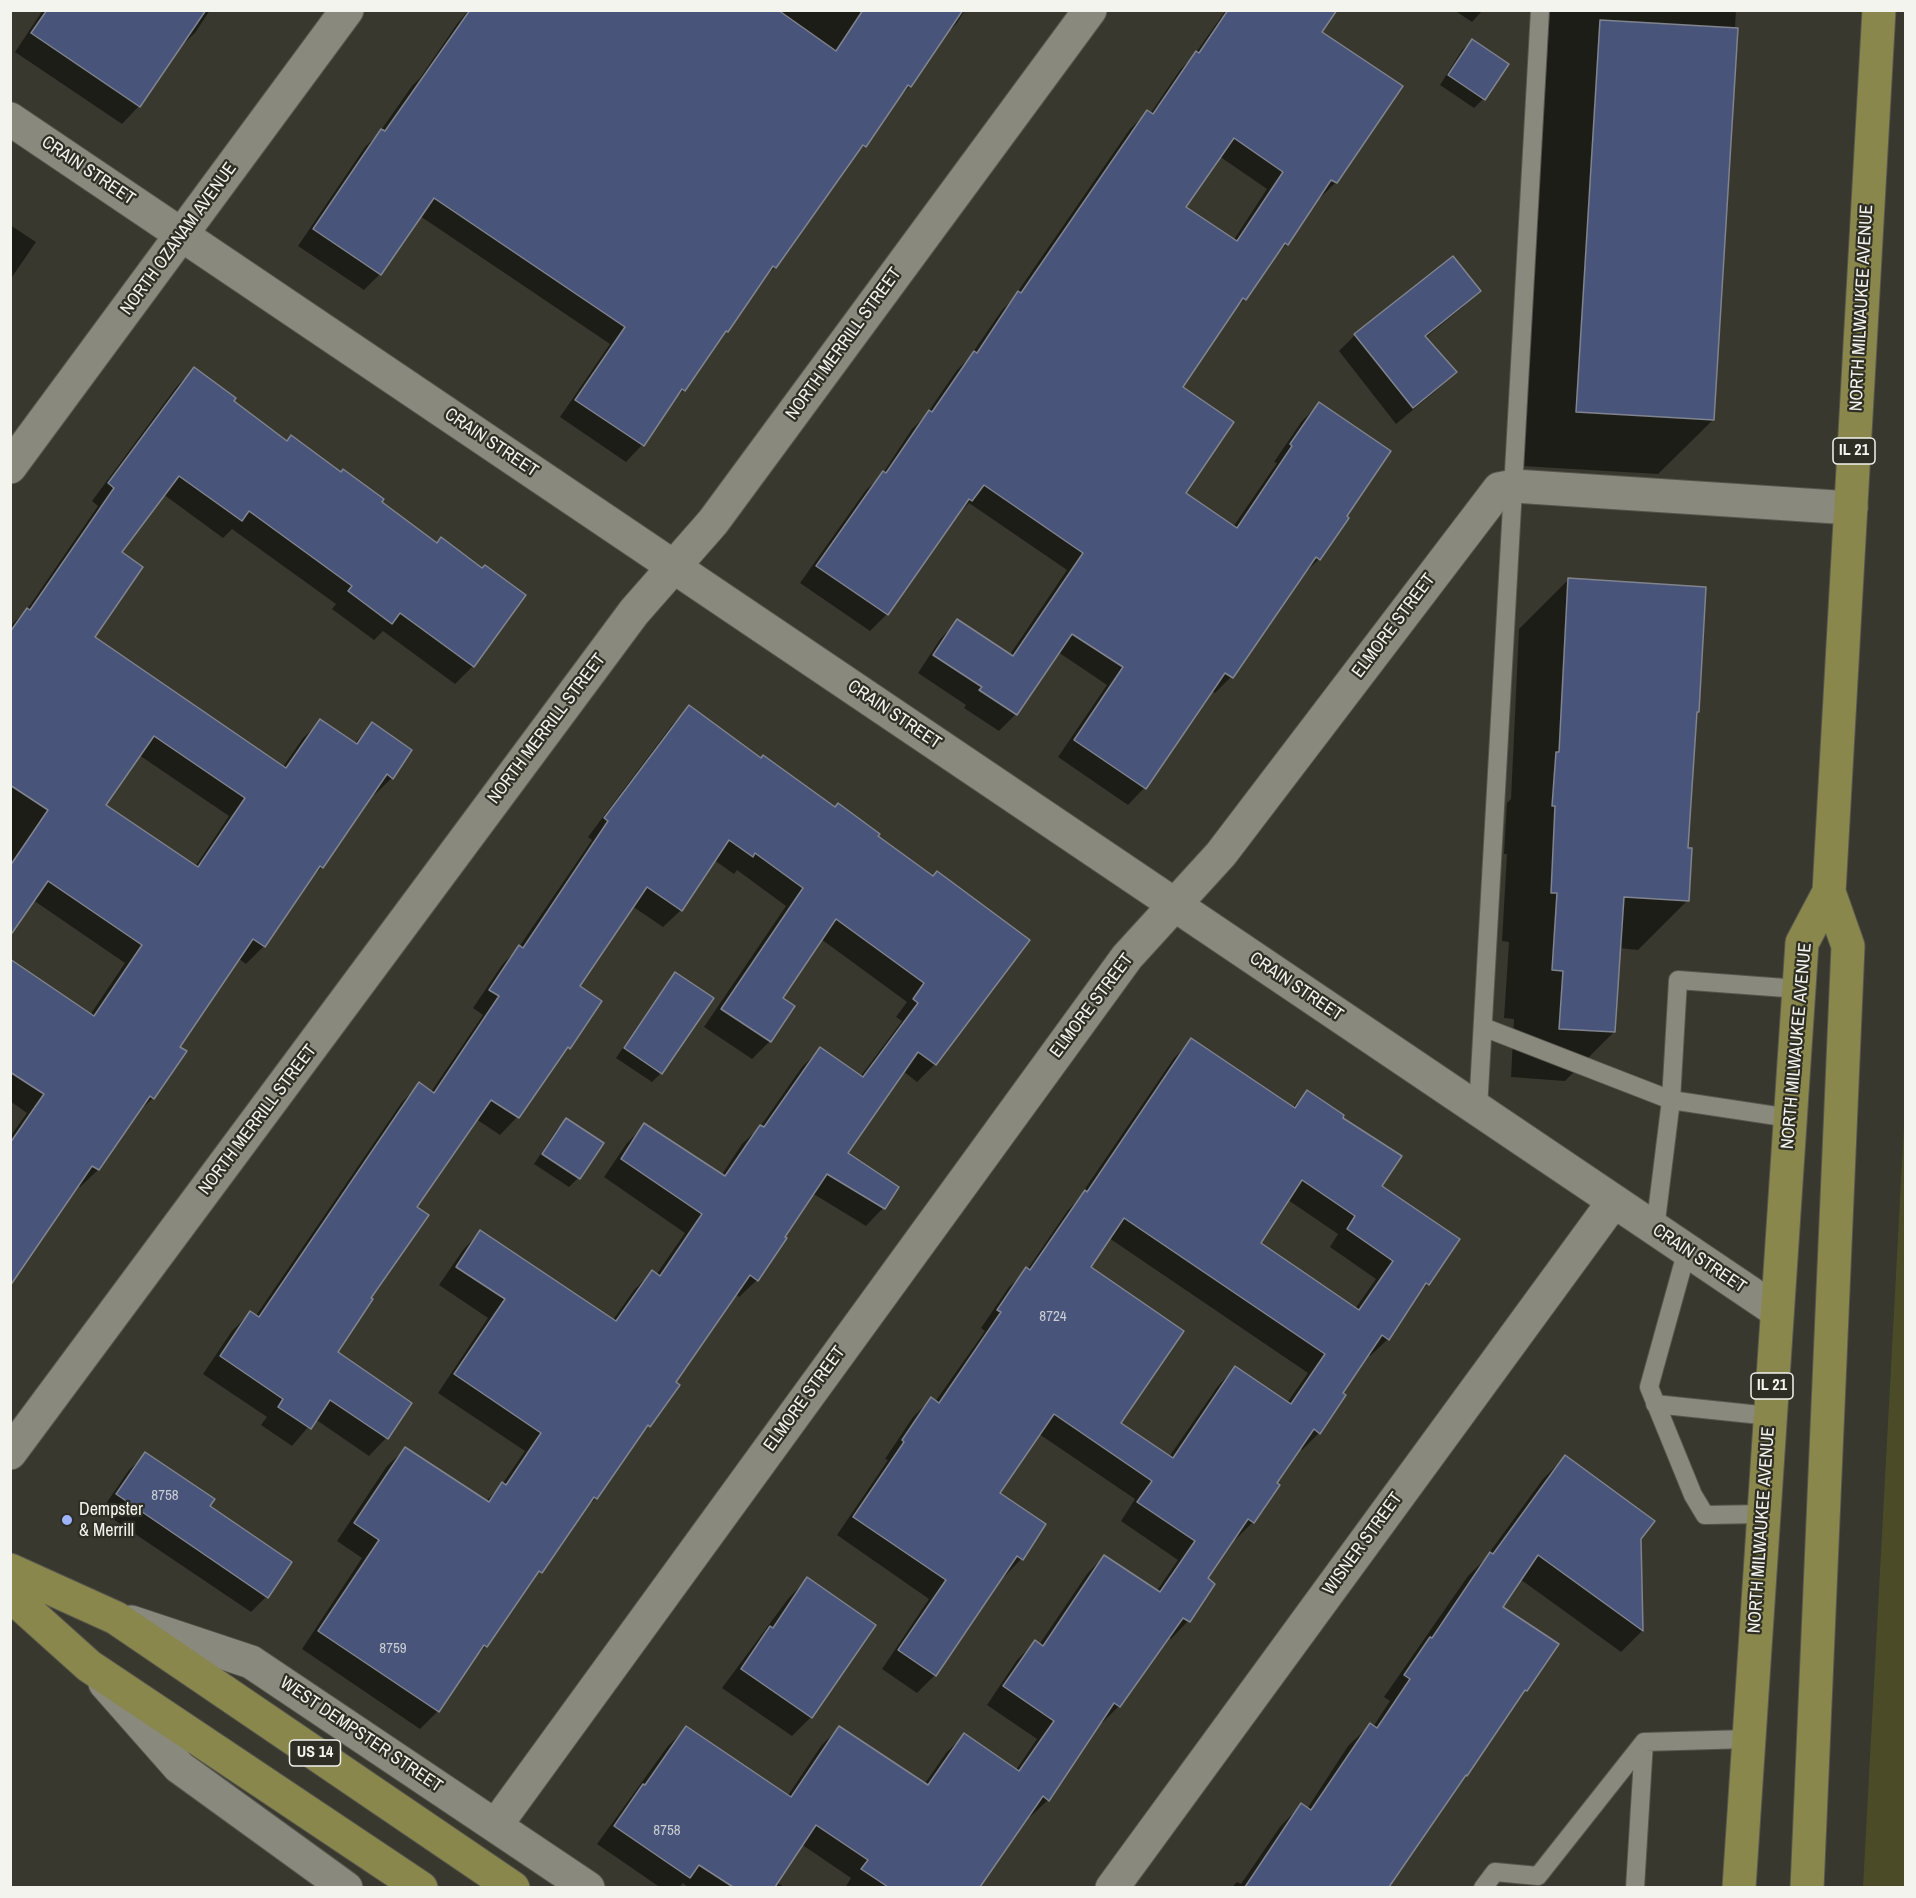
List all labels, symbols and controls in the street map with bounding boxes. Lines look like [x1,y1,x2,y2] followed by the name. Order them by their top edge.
[37,132,139,210] street label: CRAIN STREET
[116,159,242,319] street label: NORTH OZANAM AVENUE
[1846,204,1878,412] street label: NORTH MILWAUKEE AVENUE
[782,264,906,424] street label: NORTH MERRILL STREET
[440,404,542,482] street label: CRAIN STREET
[1833,438,1875,464] road number: IL 21
[1348,570,1440,682] street label: ELMORE STREET
[483,650,611,808] street label: NORTH MERRILL STREET
[843,676,945,754] street label: CRAIN STREET
[1777,942,1817,1150] street label: NORTH MILWAUKEE AVENUE
[1245,948,1347,1026] street label: CRAIN STREET
[1046,950,1138,1062] street label: ELMORE STREET
[194,1041,322,1199] street label: NORTH MERRILL STREET
[1648,1220,1750,1298] street label: CRAIN STREET
[1039,1308,1067,1326] house number: 8724
[760,1342,850,1456] street label: ELMORE STREET
[1751,1373,1793,1399] road number: IL 21
[1744,1426,1780,1634] street label: NORTH MILWAUKEE AVENUE
[151,1487,179,1505] house number: 8758
[1319,1489,1407,1599] street label: WISNER STREET
[79,1499,143,1541] place label: Dempster & Merrill
[60,1513,74,1527] marker: Dempster & Merrill
[379,1640,407,1658] house number: 8759
[276,1673,446,1797] street label: WEST DEMPSTER STREET
[290,1740,340,1766] road number: US 14
[653,1822,681,1840] house number: 8758

